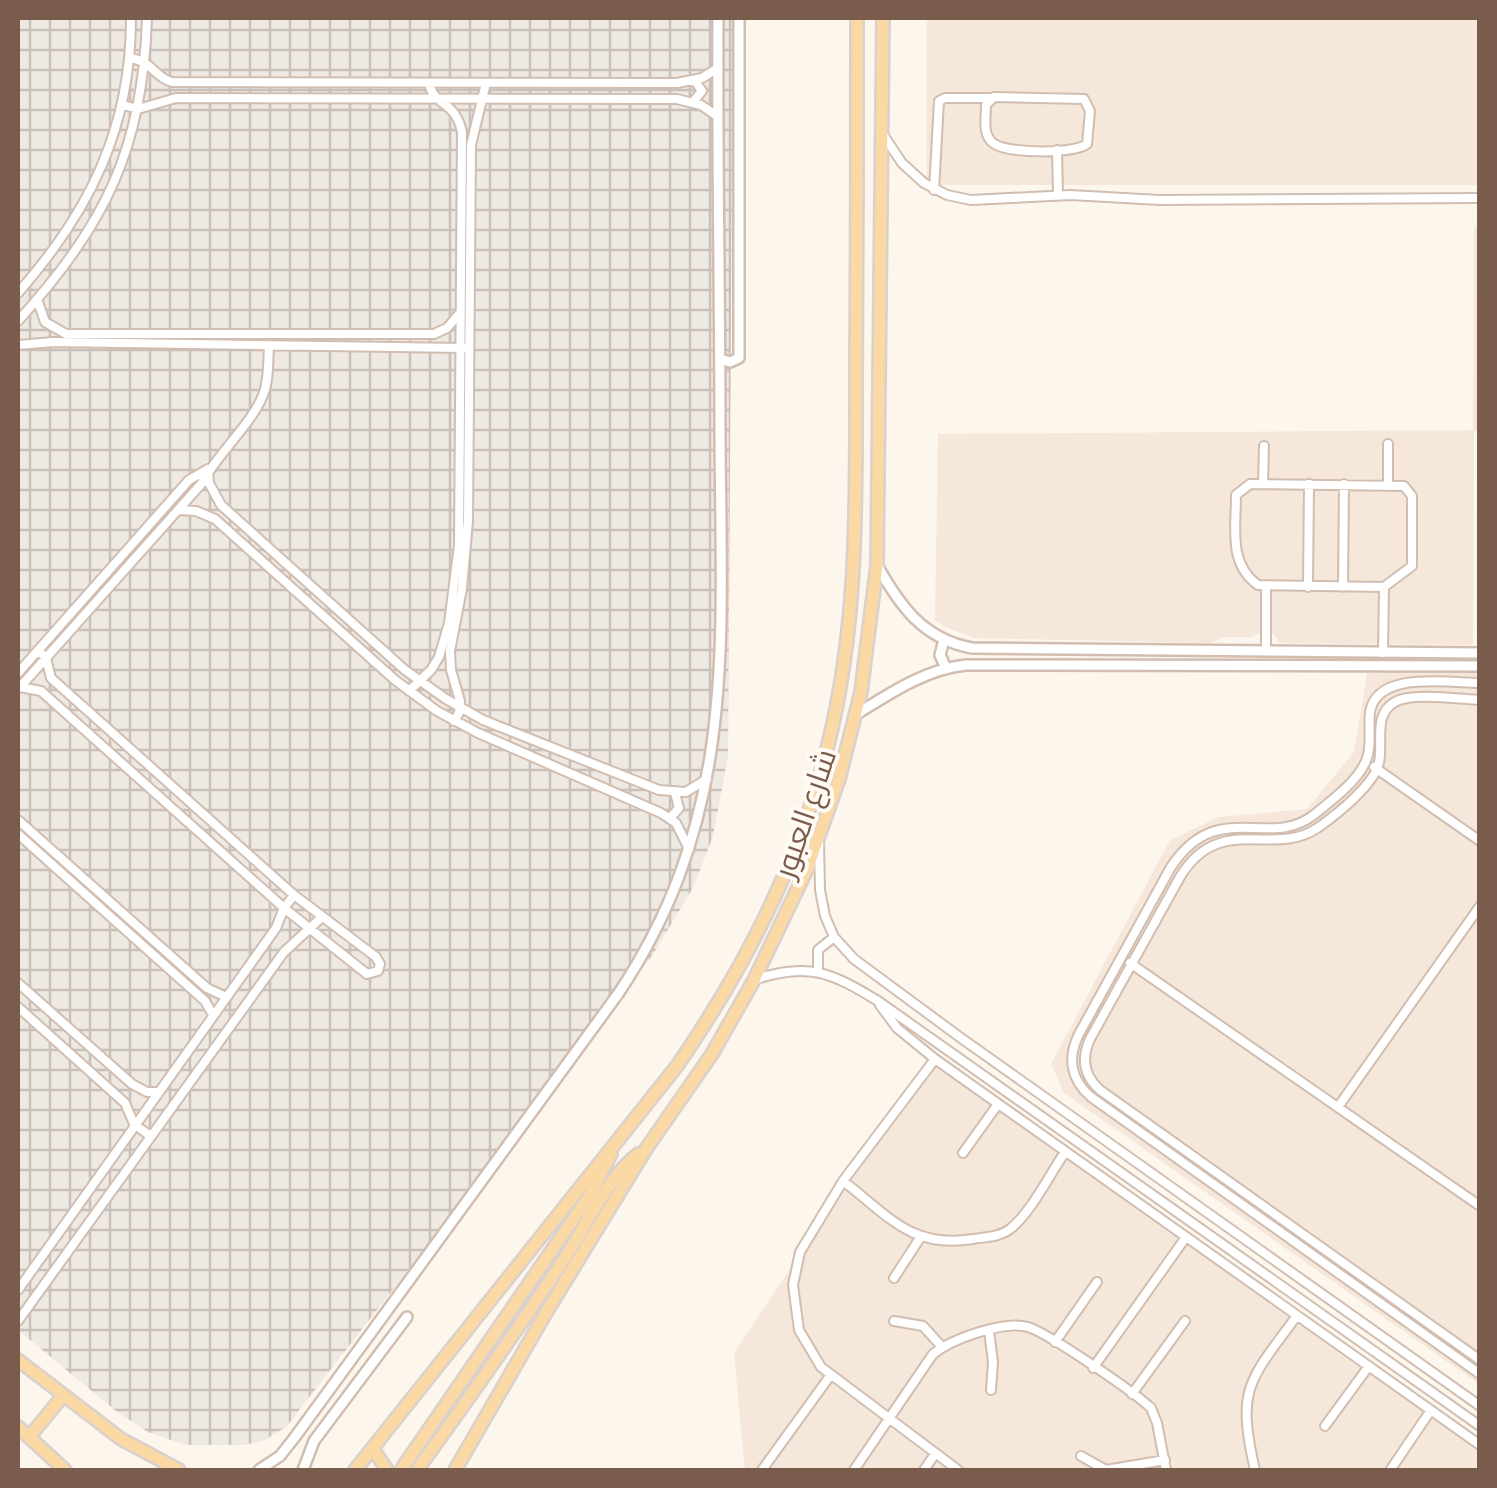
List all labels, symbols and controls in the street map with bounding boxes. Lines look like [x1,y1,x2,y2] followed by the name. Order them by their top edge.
[763,743,846,885] street label: شارع العبور

